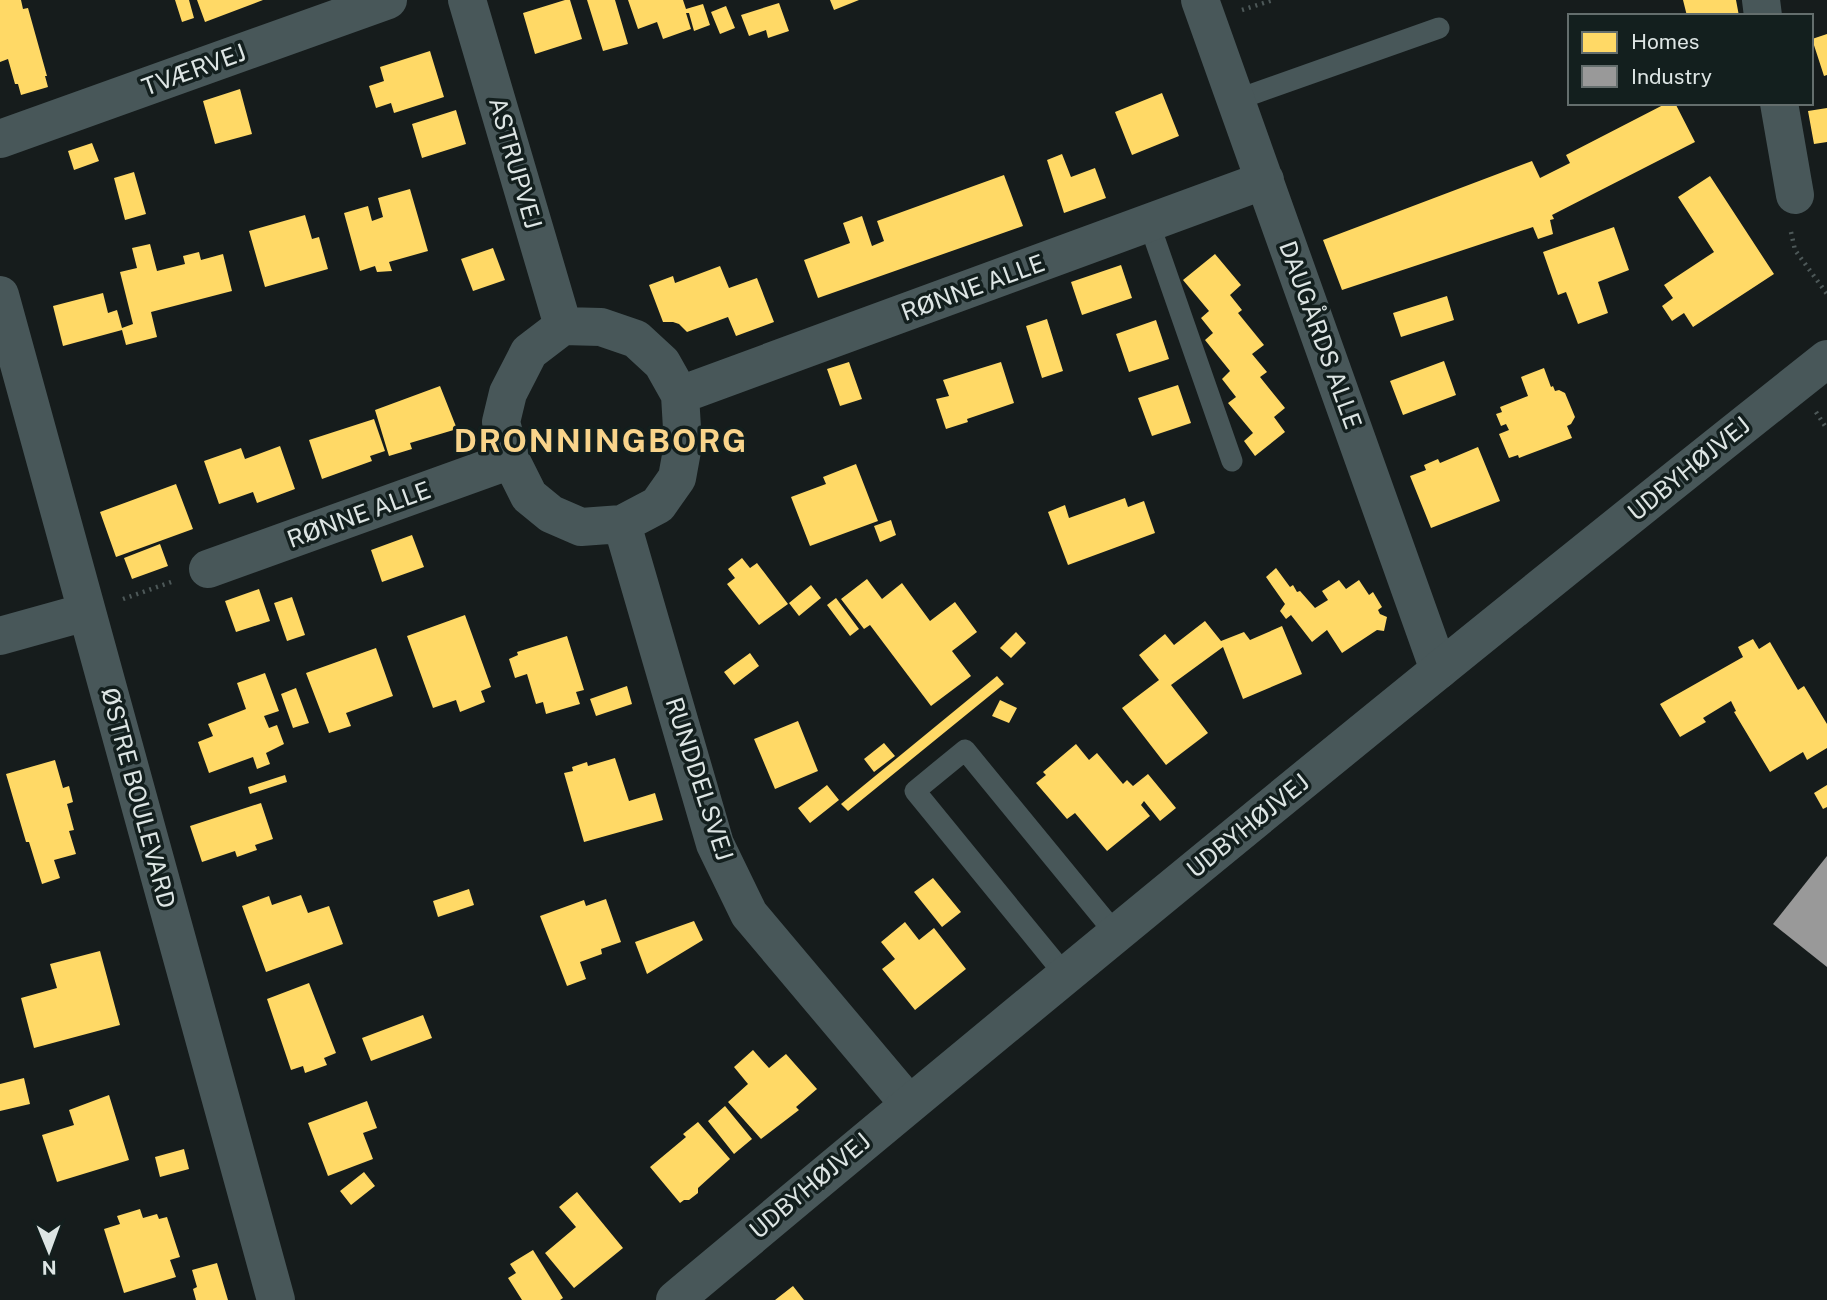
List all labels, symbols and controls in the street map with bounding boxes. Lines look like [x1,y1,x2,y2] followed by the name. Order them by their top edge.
[1568,14,1813,105] legend
[1631,29,1699,54] text: Homes
[138,37,249,101] street label: TVÆRVEJ
[1631,64,1712,89] text: Industry
[484,94,548,232] street label: ASTRUPVEJ
[1274,237,1369,432] street label: DAUGÅRDS ALLE
[897,248,1048,326] street label: RØNNE ALLE
[1622,411,1755,526] street label: UDBYHØJVEJ
[454,422,748,459] district label: DRONNINGBORG
[283,475,434,553] street label: RØNNE ALLE
[96,684,182,911] street label: ØSTRE BOULEVARD
[660,694,739,864] street label: RUNDDELSVEJ
[1181,768,1314,883] street label: UDBYHØJVEJ
[743,1127,875,1244] street label: UDBYHØJVEJ
[14,1216,84,1286] north arrow
[42,1257,57,1279] text: N

